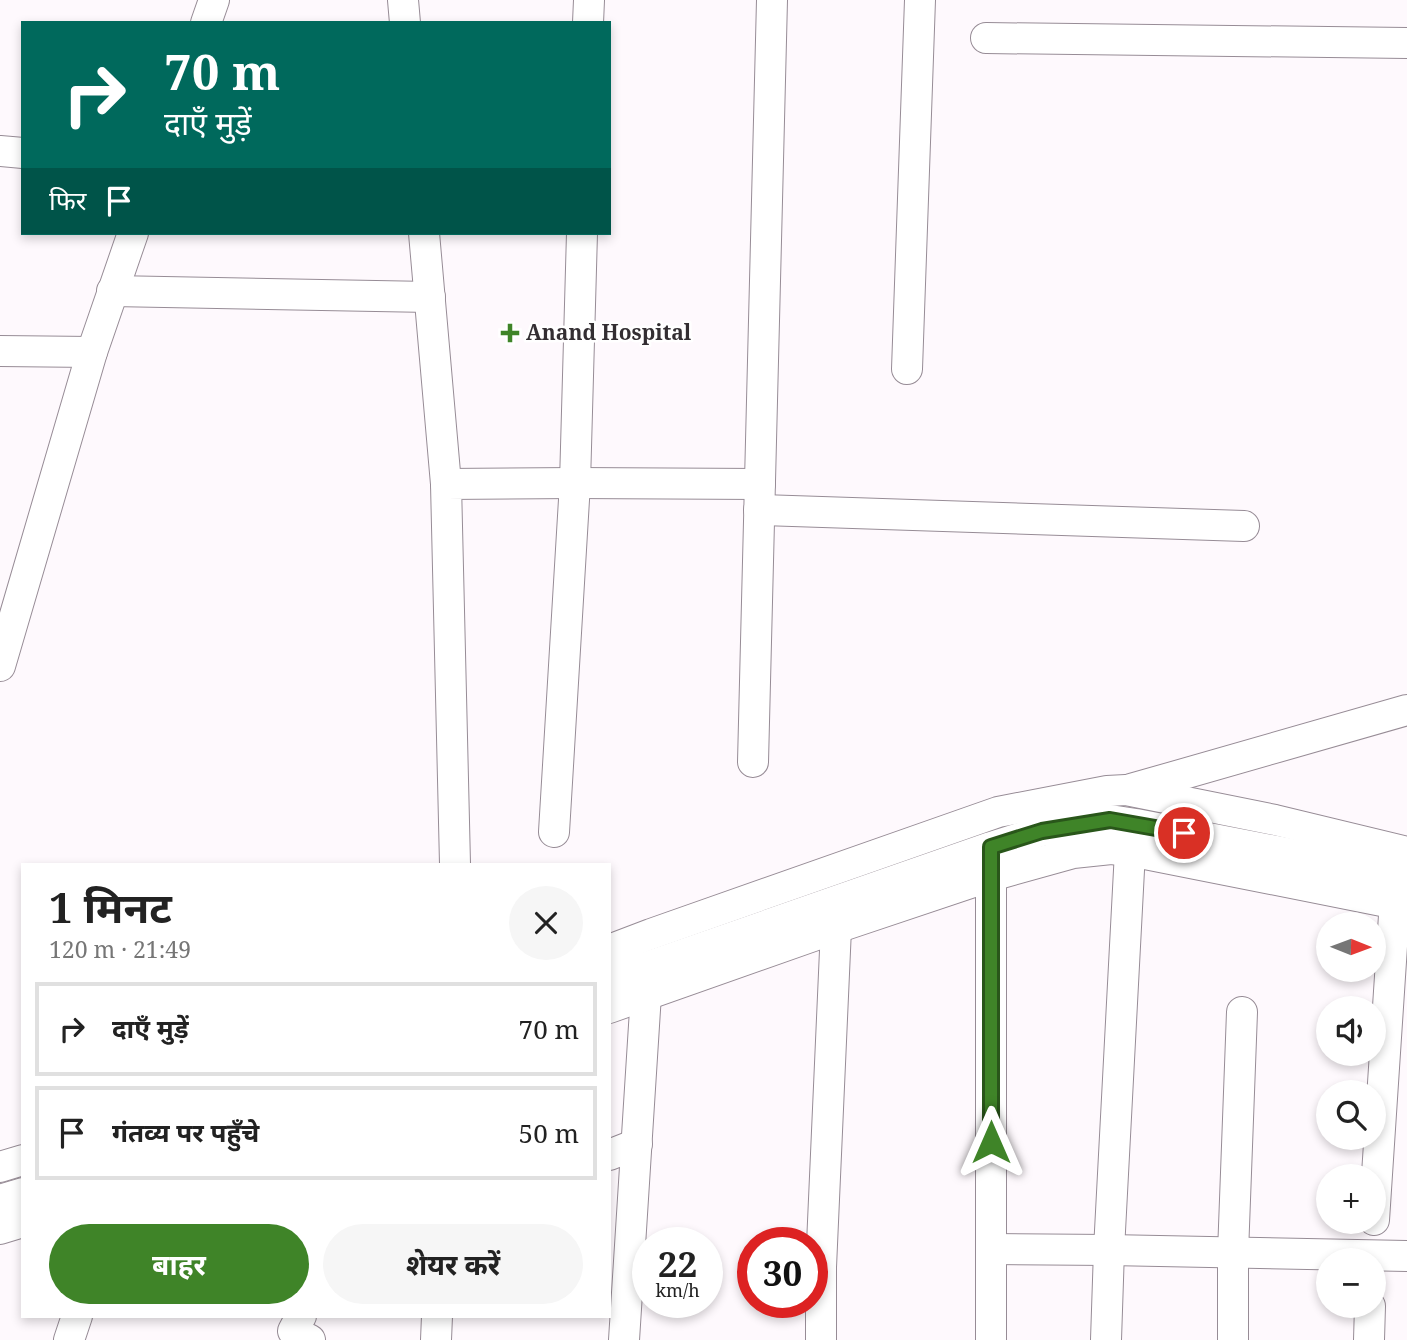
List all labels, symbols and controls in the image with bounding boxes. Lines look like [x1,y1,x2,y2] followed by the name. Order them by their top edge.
[164,38,280,104] text: 70 m
[49,49,140,140] icon: right
[164,101,252,144] text: दाएँ मुड़ें
[49,182,86,218] text: फिर
[100,182,138,220] icon: arrive
[526,318,692,346] place label: Anand Hospital
[500,323,520,343] marker: Anand Hospital
[1154,803,1214,863] pin
[1165,814,1203,852] icon: arrive
[49,878,172,935] text: 1 मिनट
[509,886,583,960] button: close
[1316,912,1386,982] north arrow
[1316,912,1386,1318] map controls
[49,933,191,965] text: 120 m · 21:49
[1316,996,1386,1066] button: sound
[53,1010,91,1048] icon: right
[112,1010,189,1046] text: दाएँ मुड़ें
[519,1011,579,1047] text: 70 m
[1316,1080,1386,1150] button: search
[954,1105,1028,1179] position arrow
[53,1114,91,1152] icon: arrive
[112,1114,259,1150] text: गंतव्य पर पहुँचे
[519,1115,579,1151] text: 50 m
[1316,1164,1386,1234] button: +
[49,1224,309,1304] button: बाहर
[323,1224,583,1304] button: शेयर करें
[737,1227,828,1318] speed limit sign: 30
[658,1240,697,1287] text: 22
[1316,1248,1386,1318] button: −
[655,1278,700,1302] text: km/h

